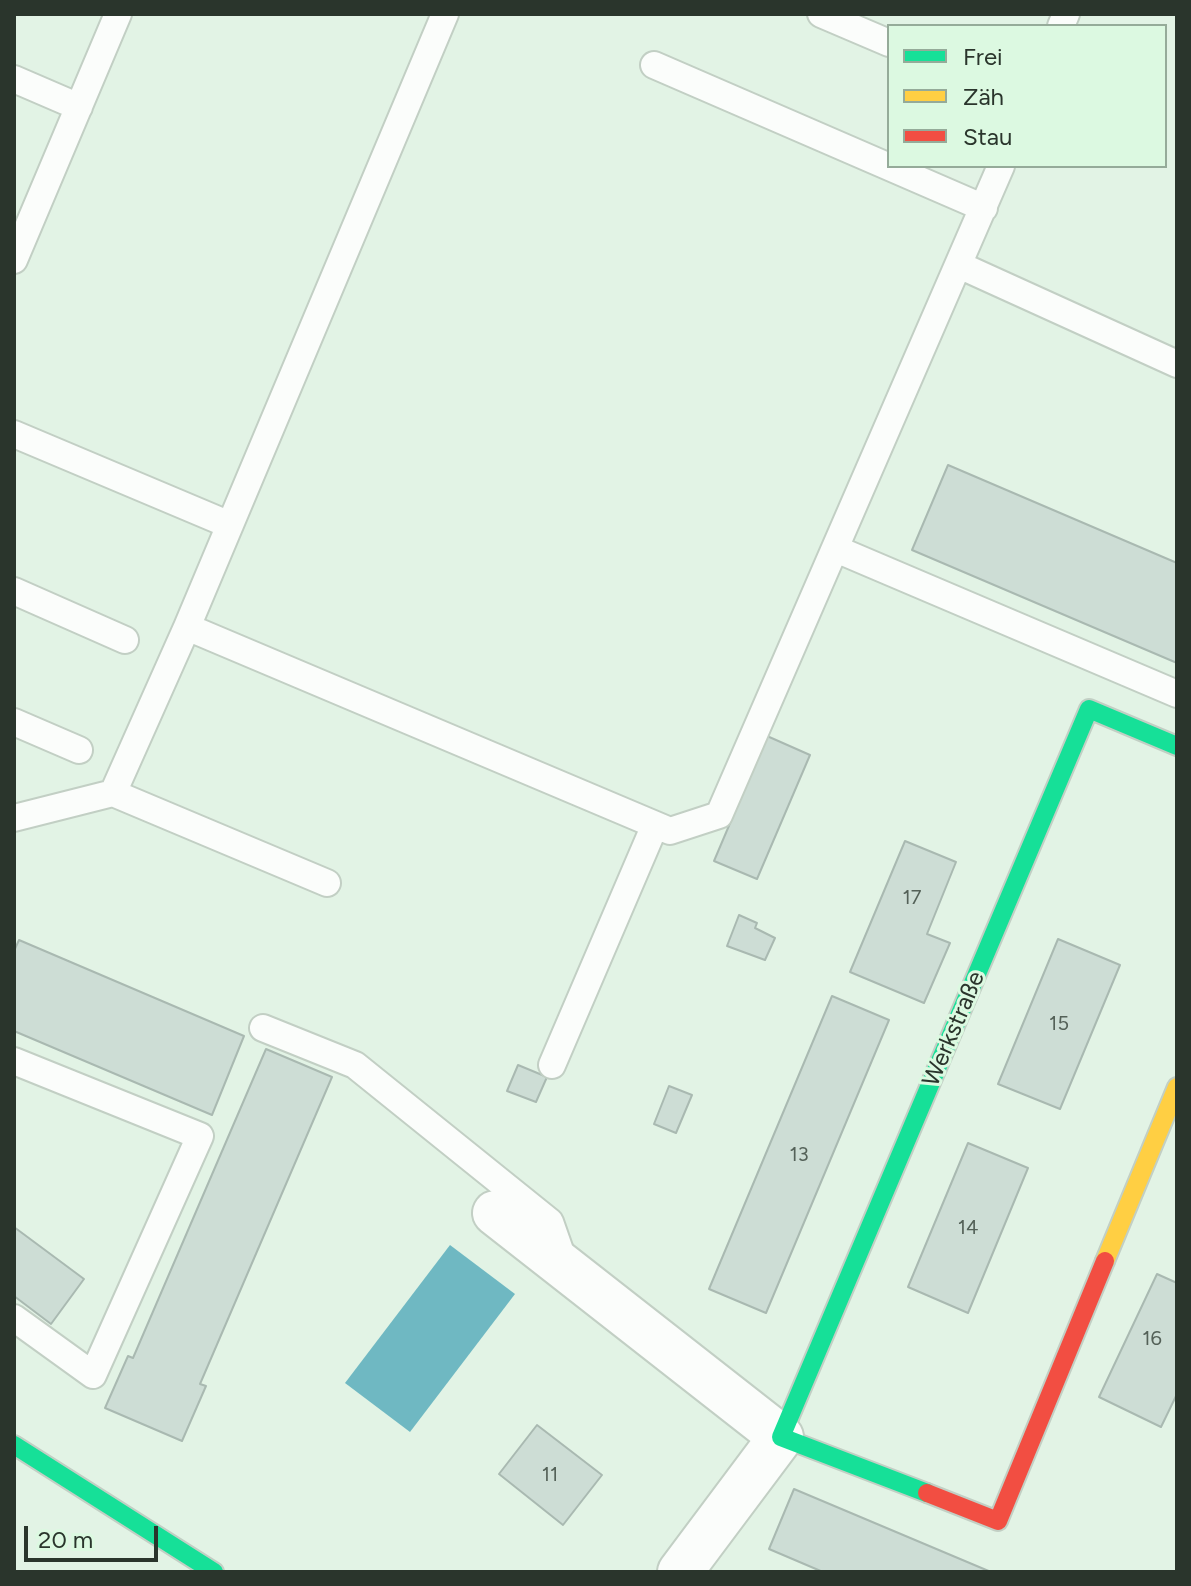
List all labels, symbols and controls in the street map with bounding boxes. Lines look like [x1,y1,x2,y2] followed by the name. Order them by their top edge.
[887,24,1167,168] legend
[963,42,1003,71] text: Frei
[963,82,1004,111] text: Zäh
[963,122,1012,151] text: Stau
[903,886,921,910] house number: 17
[917,967,991,1091] street label: Werkstraße
[1049,1012,1069,1036] house number: 15
[789,1143,809,1167] house number: 13
[958,1216,978,1240] house number: 14
[1142,1327,1162,1351] house number: 16
[542,1463,558,1487] house number: 11
[28,1510,162,1560] scale bar
[38,1525,93,1554] text: 20 m

